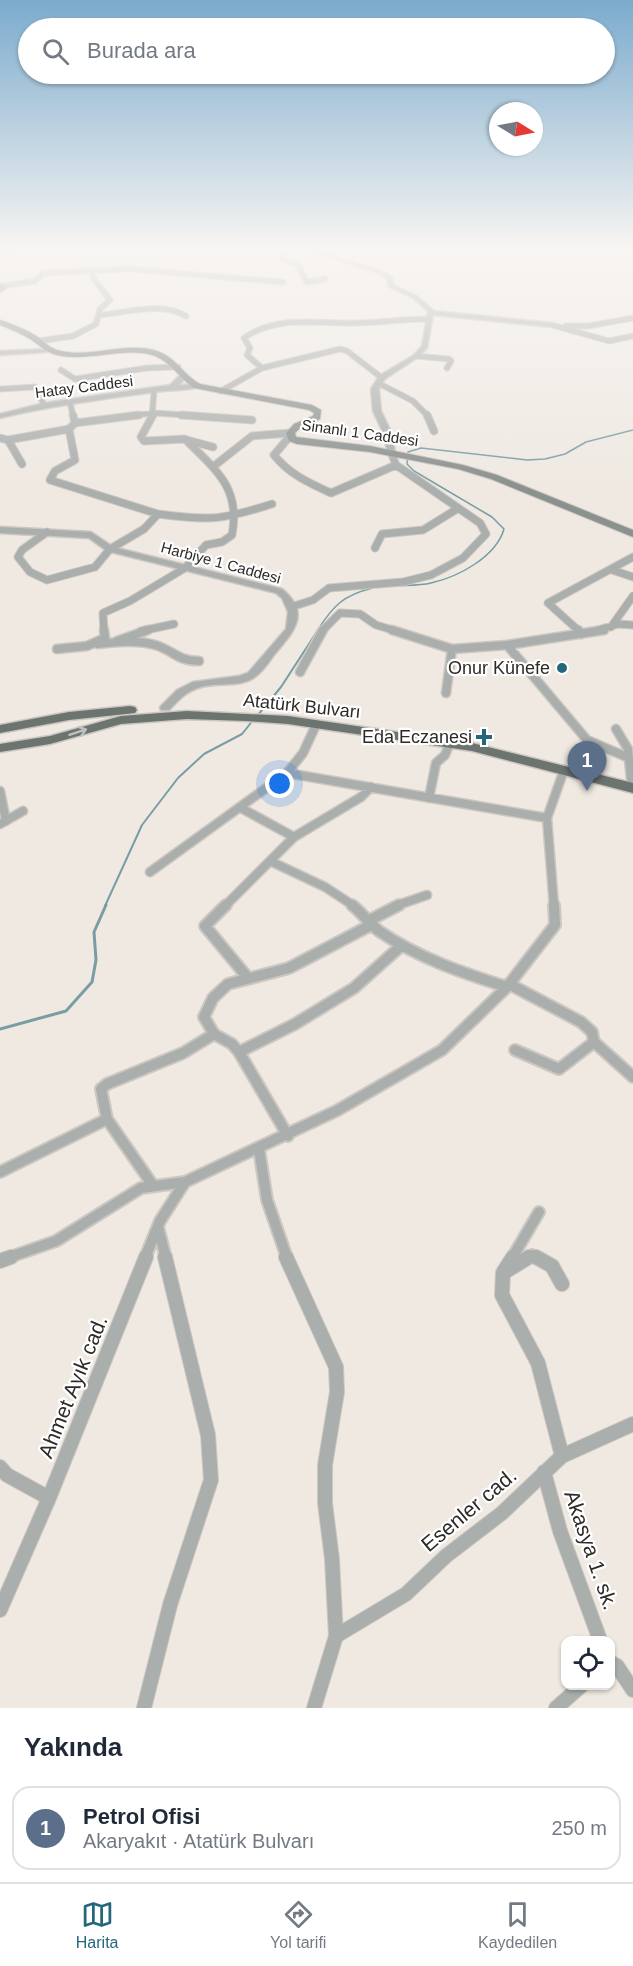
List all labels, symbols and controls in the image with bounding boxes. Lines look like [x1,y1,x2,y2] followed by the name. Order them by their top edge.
[18,18,615,84] search box
[39,35,72,68] icon: search
[87,38,196,63] text: Burada ara
[489,102,543,156] north arrow
[34,372,134,401] street label: Hatay Caddesi
[301,416,419,449] street label: Sinanlı 1 Caddesi
[159,538,283,587] street label: Harbiye 1 Caddesi
[448,658,550,678] place label: Onur Künefe
[555,661,569,675] marker: Onur Künefe
[242,690,362,722] street label: Atatürk Bulvarı
[68,726,87,737] one-way arrow
[362,727,472,747] place label: Eda Eczanesi
[477,730,491,744] marker: Eda Eczanesi
[568,742,606,791] pin: 1
[265,769,294,798] your location
[34,1312,112,1461] street label: Ahmet Ayık cad.
[417,1463,521,1556] street label: Esenler cad.
[560,1487,623,1613] street label: Akasya 1. sk.
[561,1636,615,1690] map controls
[561,1636,615,1690] button: locate
[24,1732,122,1762] text: Yakında
[83,1804,200,1829] text: Petrol Ofisi
[40,1817,51,1839] text: 1
[551,1817,607,1839] text: 250 m
[83,1830,314,1852] text: Akaryakıt · Atatürk Bulvarı
[76,1898,118,1952] tab: Harita
[270,1898,326,1952] tab: Yol tarifi
[478,1898,557,1952] tab: Kaydedilen

